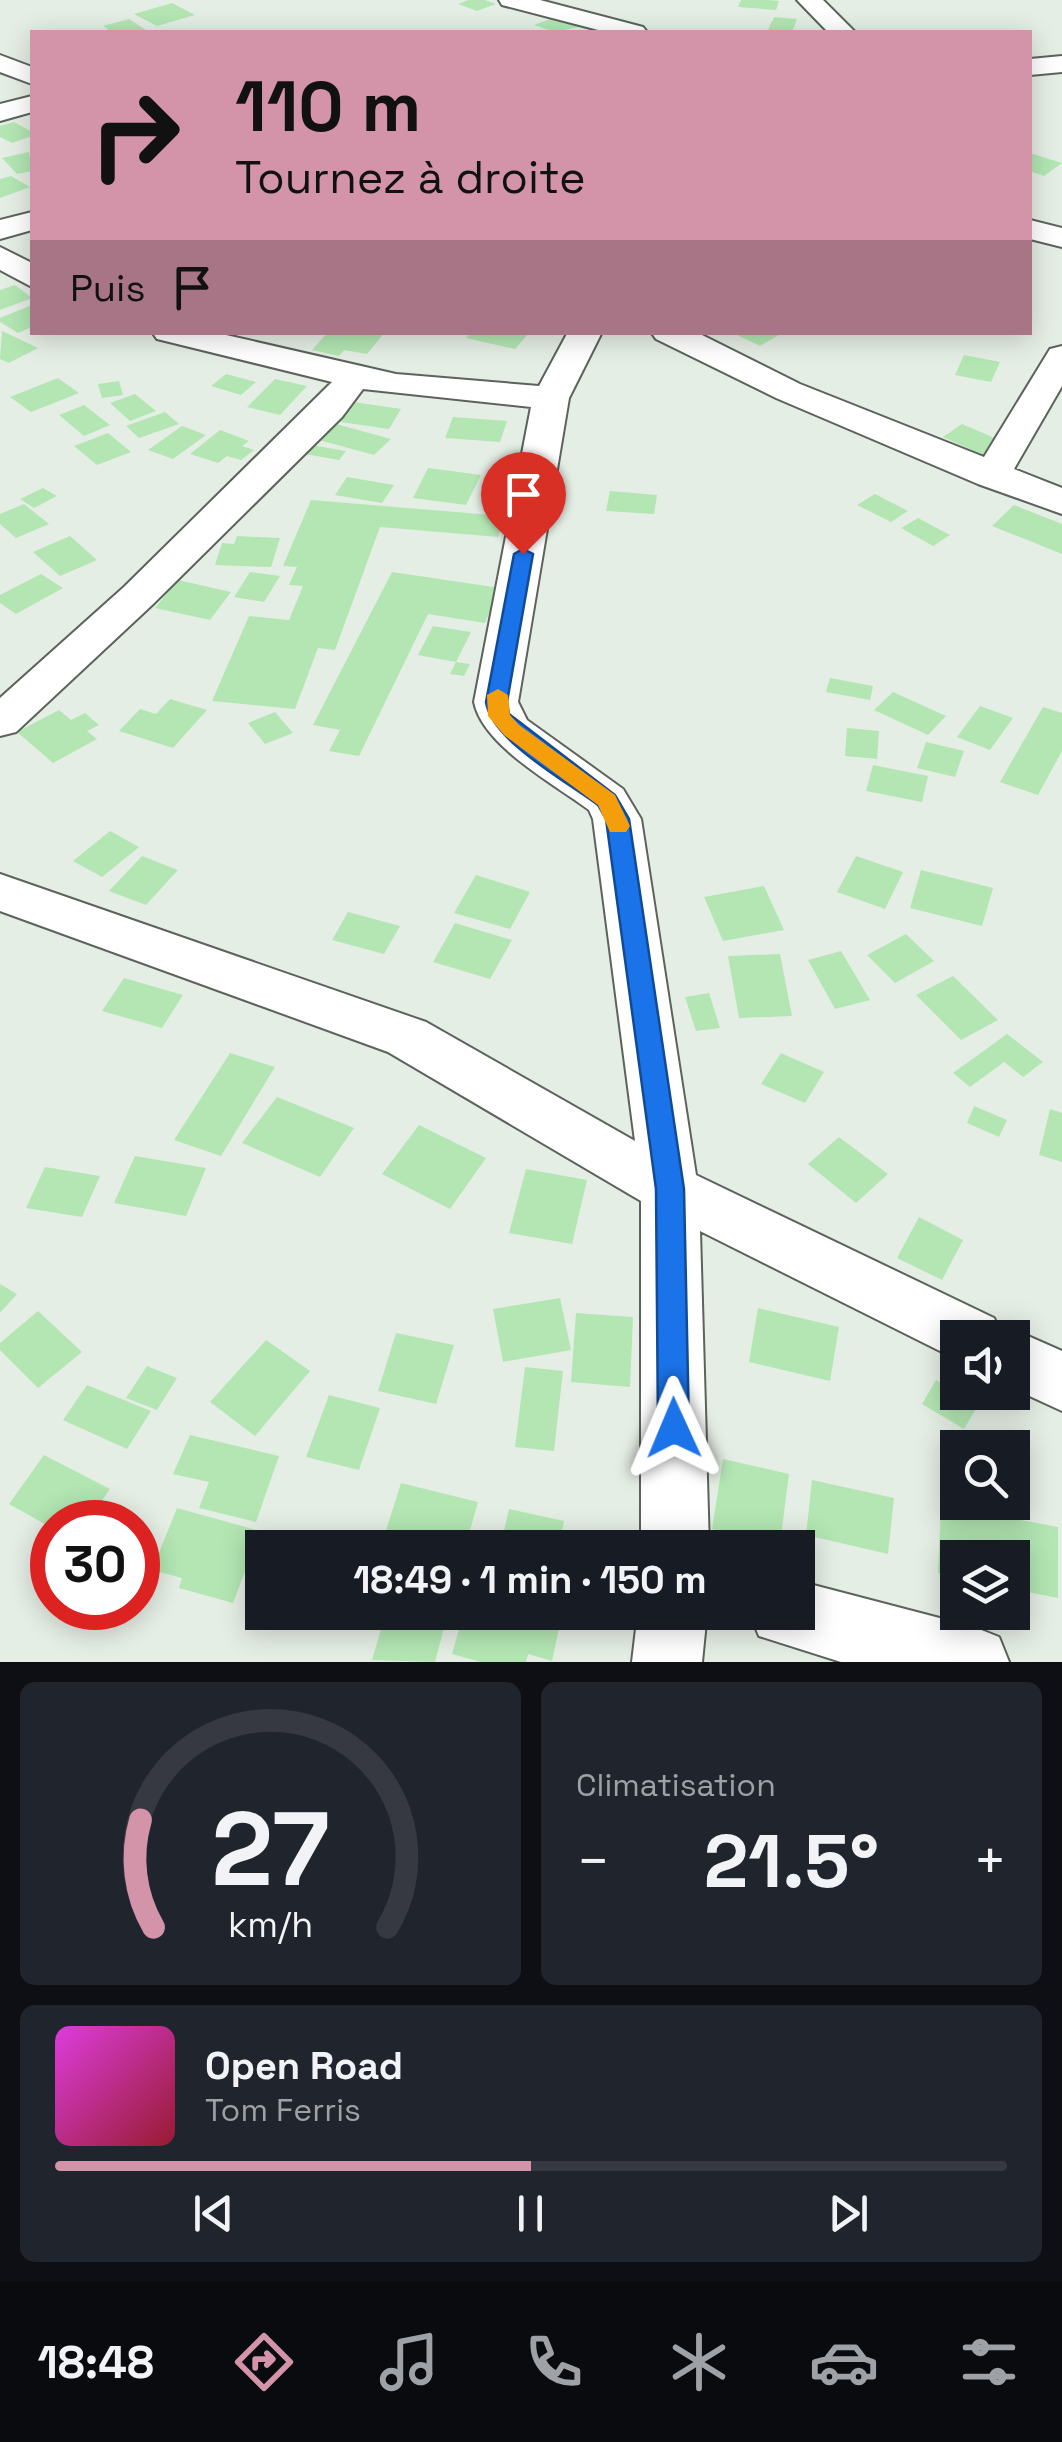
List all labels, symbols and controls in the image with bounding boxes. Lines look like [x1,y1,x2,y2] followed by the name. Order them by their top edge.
[235,62,421,151] text: 110 m
[70,70,200,200] icon: right
[235,149,586,206] text: Tournez à droite
[165,260,220,315] icon: arrive
[70,264,145,312] text: Puis
[481,452,566,555] pin
[496,467,551,522] icon: arrive
[940,1320,1030,1630] map controls
[940,1320,1030,1410] button: sound
[622,1376,726,1480] position arrow
[940,1430,1030,1520] button: search
[30,1500,160,1630] speed limit sign: 30
[940,1540,1030,1630] button: layers
[353,1556,707,1604] text: 18:49 · 1 min · 150 m
[576,1765,776,1805] text: Climatisation
[211,1783,330,1915] text: 27
[704,1813,879,1909] text: 21.5°
[576,1826,610,1896] text: −
[973,1826,1007,1896] text: +
[228,1902,313,1947] text: km/h
[205,2042,403,2090] text: Open Road
[205,2090,361,2130] text: Tom Ferris
[186,2186,241,2241] icon: previous
[503,2186,558,2241] icon: pause
[821,2186,876,2241] icon: next
[229,2327,299,2397] icon: directions
[374,2327,444,2397] icon: music
[519,2327,589,2397] icon: phone
[664,2327,734,2397] icon: climate
[809,2327,879,2397] icon: car
[954,2327,1024,2397] icon: filters
[38,2334,154,2391] text: 18:48

